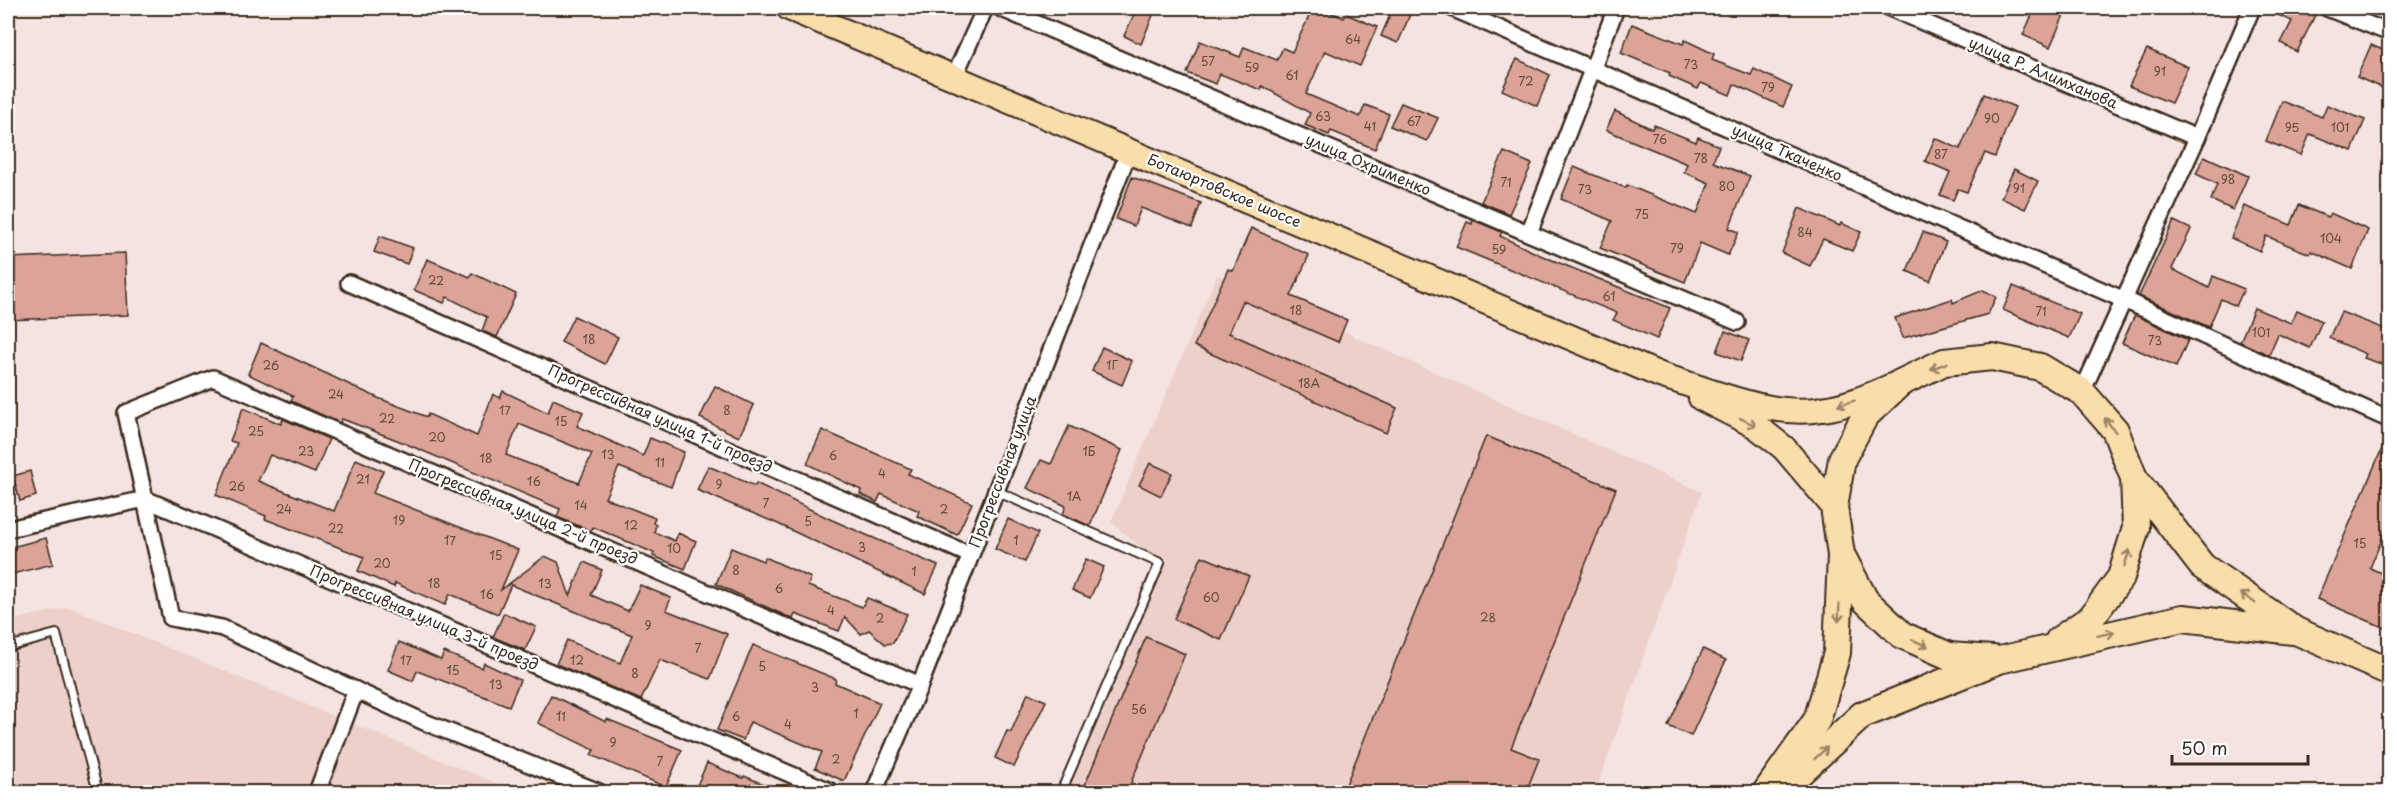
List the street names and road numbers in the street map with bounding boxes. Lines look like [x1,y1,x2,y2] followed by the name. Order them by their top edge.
[1966,30,2122,114] street label: улица Р. Алимханова
[1729,117,1847,186] street label: улица Ткаченко
[1302,127,1435,200] street label: улица Охрименко
[1144,147,1305,232] street label: Ботаюртовское шоссе
[545,358,776,478] street label: Прогрессивная улица 1-й проезд
[962,392,1041,551] street label: Прогрессивная улица
[405,452,642,569] street label: Прогрессивная улица 2-й проезд
[307,558,543,675] street label: Прогрессивная улица 3-й проезд

